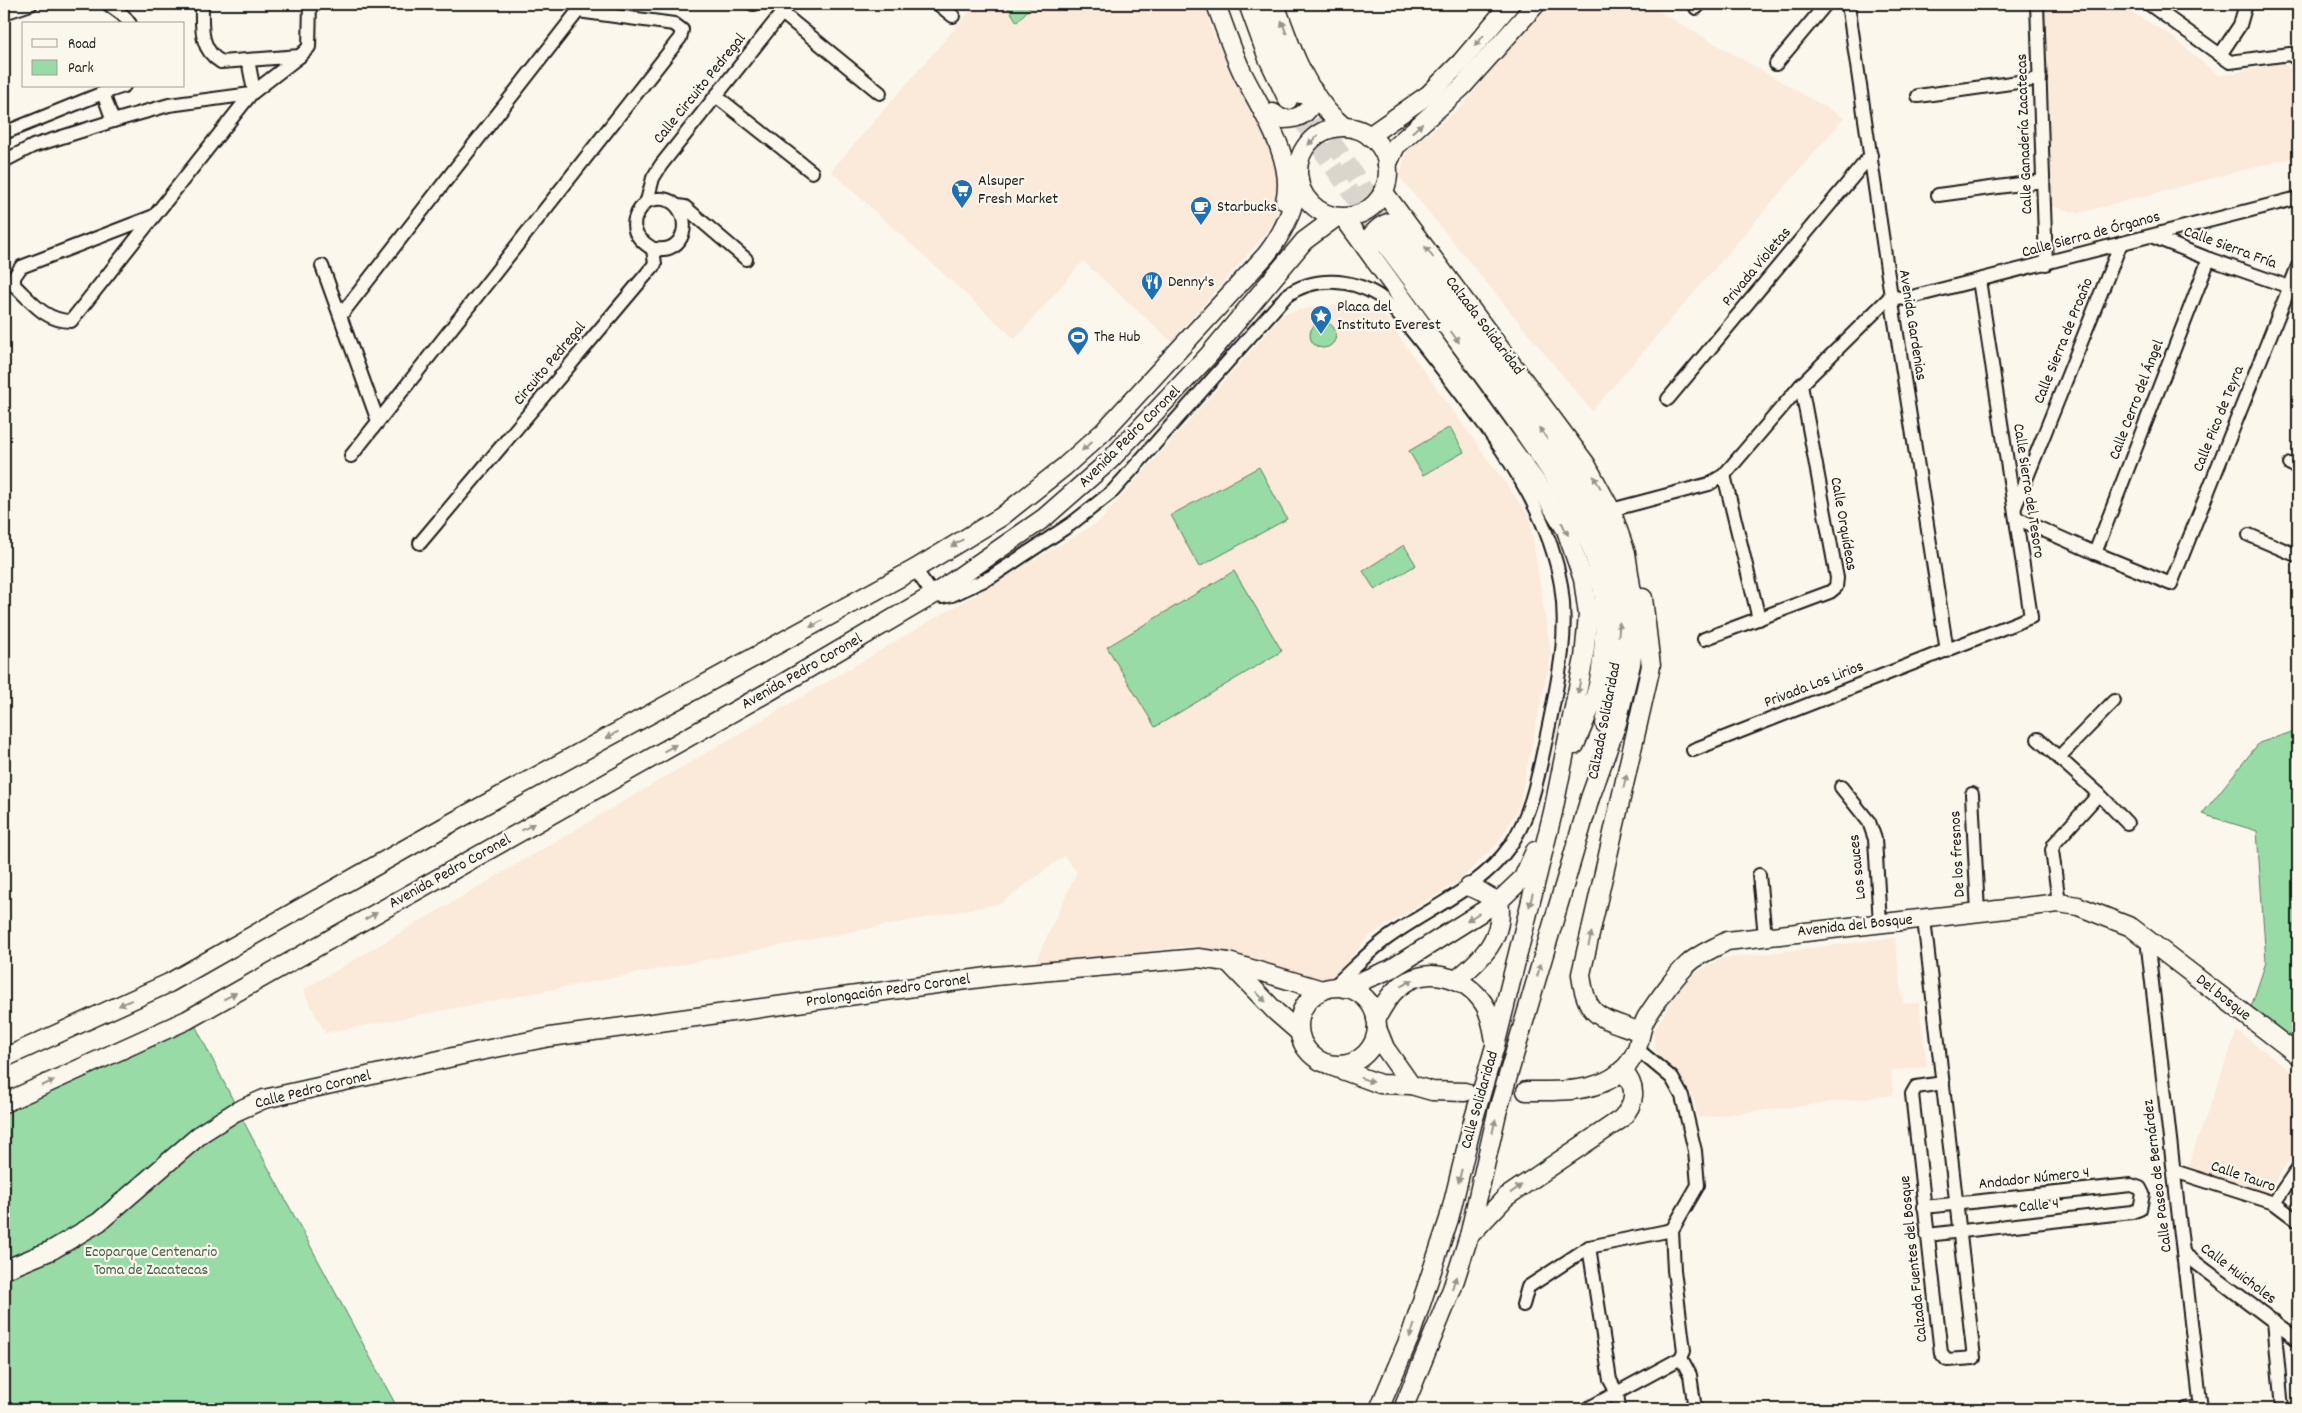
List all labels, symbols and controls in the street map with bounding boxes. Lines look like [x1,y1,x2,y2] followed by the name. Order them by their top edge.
[1280,19,1287,34] one-way arrow
[22,22,185,88] legend
[648,29,752,149] street label: Calle Circuito Pedregal
[68,34,96,56] text: Road
[1473,34,1484,47] one-way arrow
[2011,53,2039,215] street label: Calle Ganadería Zacatecas
[68,58,94,80] text: Park
[1410,122,1422,134] one-way arrow
[1307,134,1319,146] one-way arrow
[978,170,1058,211] place label: Alsuper Fresh Market
[950,178,974,209] supermarket icon: Alsuper Fresh Market
[1189,195,1213,226] cafe icon: Starbucks
[1217,196,1277,219] place label: Starbucks
[2019,205,2163,265] street label: Calle Sierra de Órganos
[2180,221,2280,276] street label: Calle Sierra Fría
[1717,222,1797,312] street label: Privada Violetas
[1424,245,1434,259] one-way arrow
[1892,268,1932,382] street label: Avenida Gardenias
[1140,270,1164,301] restaurant icon: Denny's
[1168,271,1215,294] place label: Denny's
[1439,272,1529,380] street label: Calzada Solidaridad
[2028,274,2100,408] street label: Calle Sierra de Proaño
[1337,296,1441,337] place label: Placa del Instituto Everest
[1309,304,1333,335] place icon: Placa del Instituto Everest
[508,317,592,411] street label: Circuito Pedregal
[1066,325,1090,356] sports icon: The Hub
[1094,326,1141,349] place label: The Hub
[1449,330,1460,343] one-way arrow
[2104,336,2171,463] street label: Calle Cerro del Ángel
[2187,362,2251,476] street label: Calle Pico de Teyra
[1074,381,1186,493] street label: Avenida Pedro Coronel
[2006,422,2050,560] street label: Calle Sierra del Tesoro
[1538,426,1548,440] one-way arrow
[1082,440,1094,452] one-way arrow
[1823,475,1863,573] street label: Calle Orquídeas
[1592,476,1601,489] one-way arrow
[1561,522,1569,536] one-way arrow
[951,539,964,548] one-way arrow
[809,620,824,628] one-way arrow
[1616,621,1624,637] one-way arrow
[737,628,867,716] street label: Avenida Pedro Coronel
[1761,655,1867,715] street label: Privada Los Lirios
[1582,661,1628,781] street label: Calzada Solidaridad
[1574,679,1582,695] one-way arrow
[604,731,619,739] one-way arrow
[663,743,676,752] one-way arrow
[1621,773,1629,788] one-way arrow
[1944,810,1972,898] street label: De los fresnos
[522,823,535,832] one-way arrow
[385,829,515,915] street label: Avenida Pedro Coronel
[1843,833,1873,901] street label: Los sauces
[1527,893,1535,908] one-way arrow
[1796,909,1914,943] street label: Avenida del Bosque
[365,911,378,920] one-way arrow
[1467,912,1480,922] one-way arrow
[1586,932,1594,947] one-way arrow
[1536,962,1544,977] one-way arrow
[804,968,972,1014] street label: Prolongación Pedro Coronel
[2190,969,2256,1027] street label: Del bosque
[1399,979,1414,987] one-way arrow
[1255,990,1267,1002] one-way arrow
[223,991,237,1000] one-way arrow
[118,1000,132,1008] one-way arrow
[1455,1048,1505,1152] street label: Calle Solidaridad
[253,1064,373,1116] street label: Calle Pedro Coronel
[1360,1077,1375,1084] one-way arrow
[41,1078,55,1086] one-way arrow
[2137,1098,2179,1254] street label: Calle Paseo de Bernárdez
[1490,1118,1498,1133] one-way arrow
[2207,1155,2279,1199] street label: Calle Tauro
[1977,1162,2091,1196] street label: Andador Número 4
[1456,1169,1464,1184] one-way arrow
[1894,1174,1934,1344] street label: Calzada Fuentes del Bosque
[1509,1185,1522,1195] one-way arrow
[2018,1192,2060,1220] street label: Calle 4
[2195,1238,2281,1310] street label: Calle Huicholes
[85,1241,217,1282] park label: Ecoparque Centenario Toma de Zacatecas
[1450,1275,1458,1290] one-way arrow
[1408,1324,1416,1339] one-way arrow

